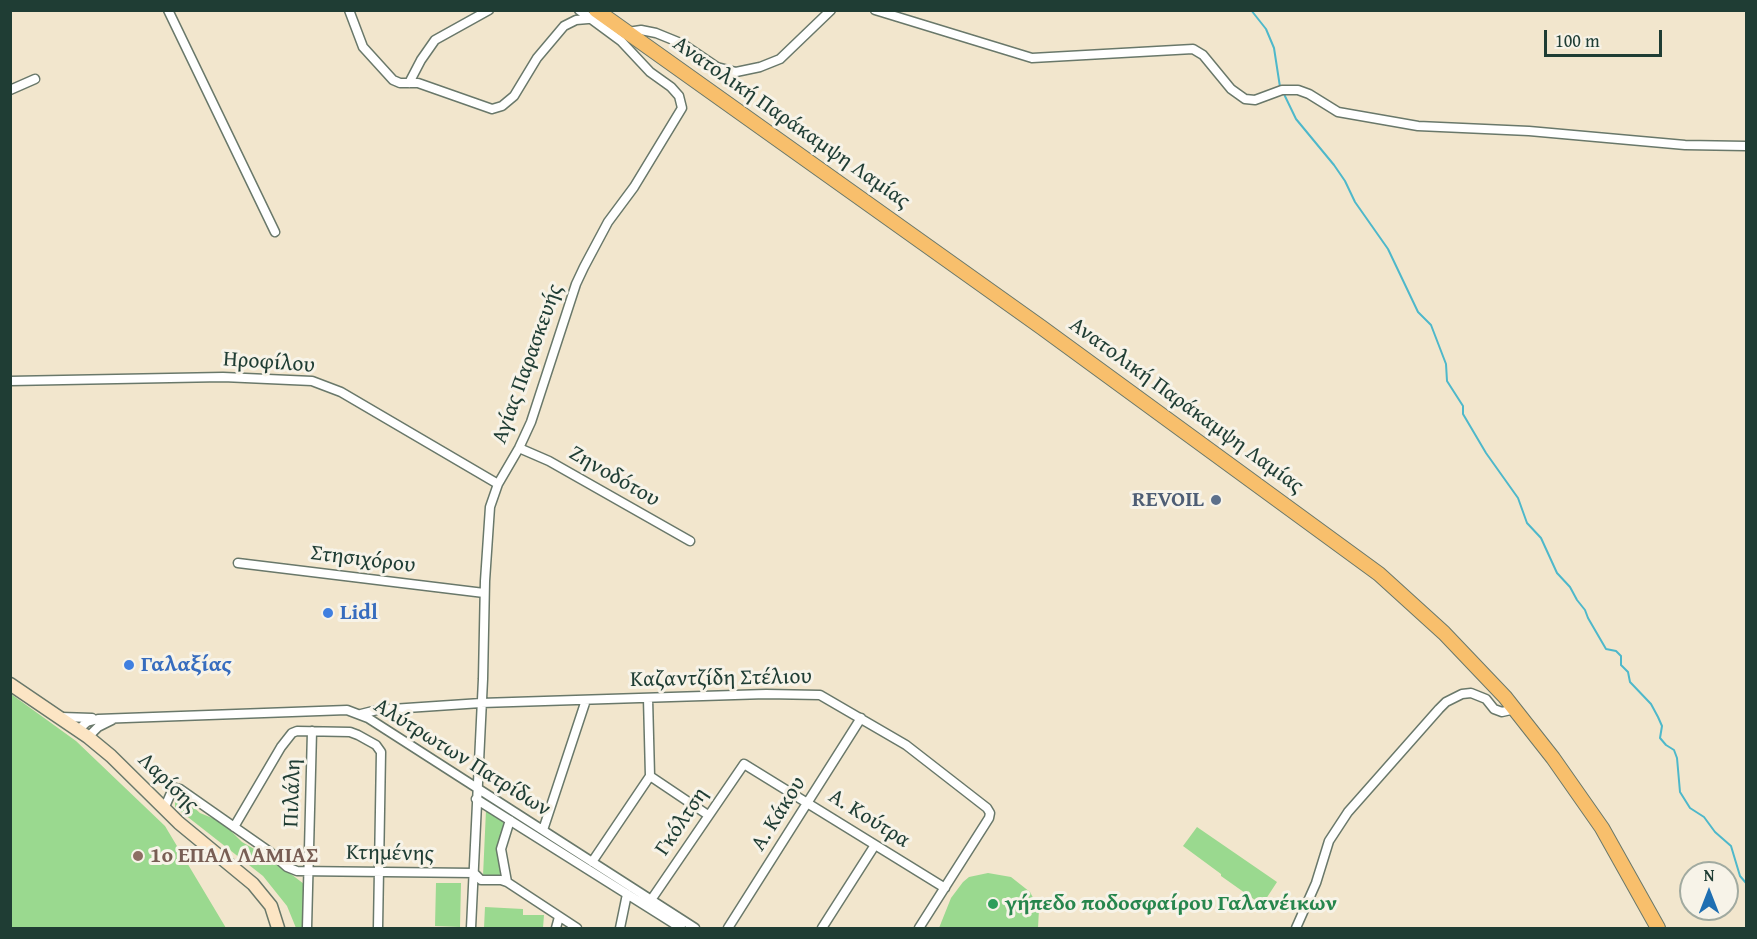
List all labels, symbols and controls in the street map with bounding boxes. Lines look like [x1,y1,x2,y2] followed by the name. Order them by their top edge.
[1547,18,1666,56] scale bar
[1555,27,1600,54] text: 100 m
[667,31,915,215] street label: Ανατολική Παράκαμψη Λαμίας
[487,281,569,447] street label: Αγίας Παρασκευής
[1064,312,1308,500] street label: Ανατολική Παράκαμψη Λαμίας
[222,347,316,379] street label: Ηροφίλου
[564,441,664,513] street label: Ζηνοδότου
[1132,487,1204,513] place label: REVOIL
[1209,493,1223,507] marker: REVOIL
[309,540,417,580] street label: Στησιχόρου
[340,600,378,626] place label: Lidl
[321,606,335,620] marker: Lidl
[141,652,232,678] place label: Γαλαξίας
[122,658,136,672] marker: Γαλαξίας
[630,664,812,694] street label: Καζαντζίδη Στέλιου
[369,693,555,823] street label: Αλύτρωτων Πατρίδων
[132,748,204,818] street label: Λαρίσης
[279,758,307,828] street label: Πιλάλη
[746,772,812,856] street label: Α. Κάκου
[650,783,714,861] street label: Γκόλτση
[823,784,915,854] street label: Α. Κούτρα
[346,840,434,868] street label: Κτημένης
[150,843,318,869] place label: 1ο ΕΠΑΛ ΛΑΜΙΑΣ
[131,849,145,863] marker: 1ο ΕΠΑΛ ΛΑΜΙΑΣ
[1679,861,1739,921] north arrow
[1704,863,1714,887] text: N
[1005,891,1337,917] place label: γήπεδο ποδοσφαίρου Γαλανέικων
[986,897,1000,911] marker: γήπεδο ποδοσφαίρου Γαλανέικων

